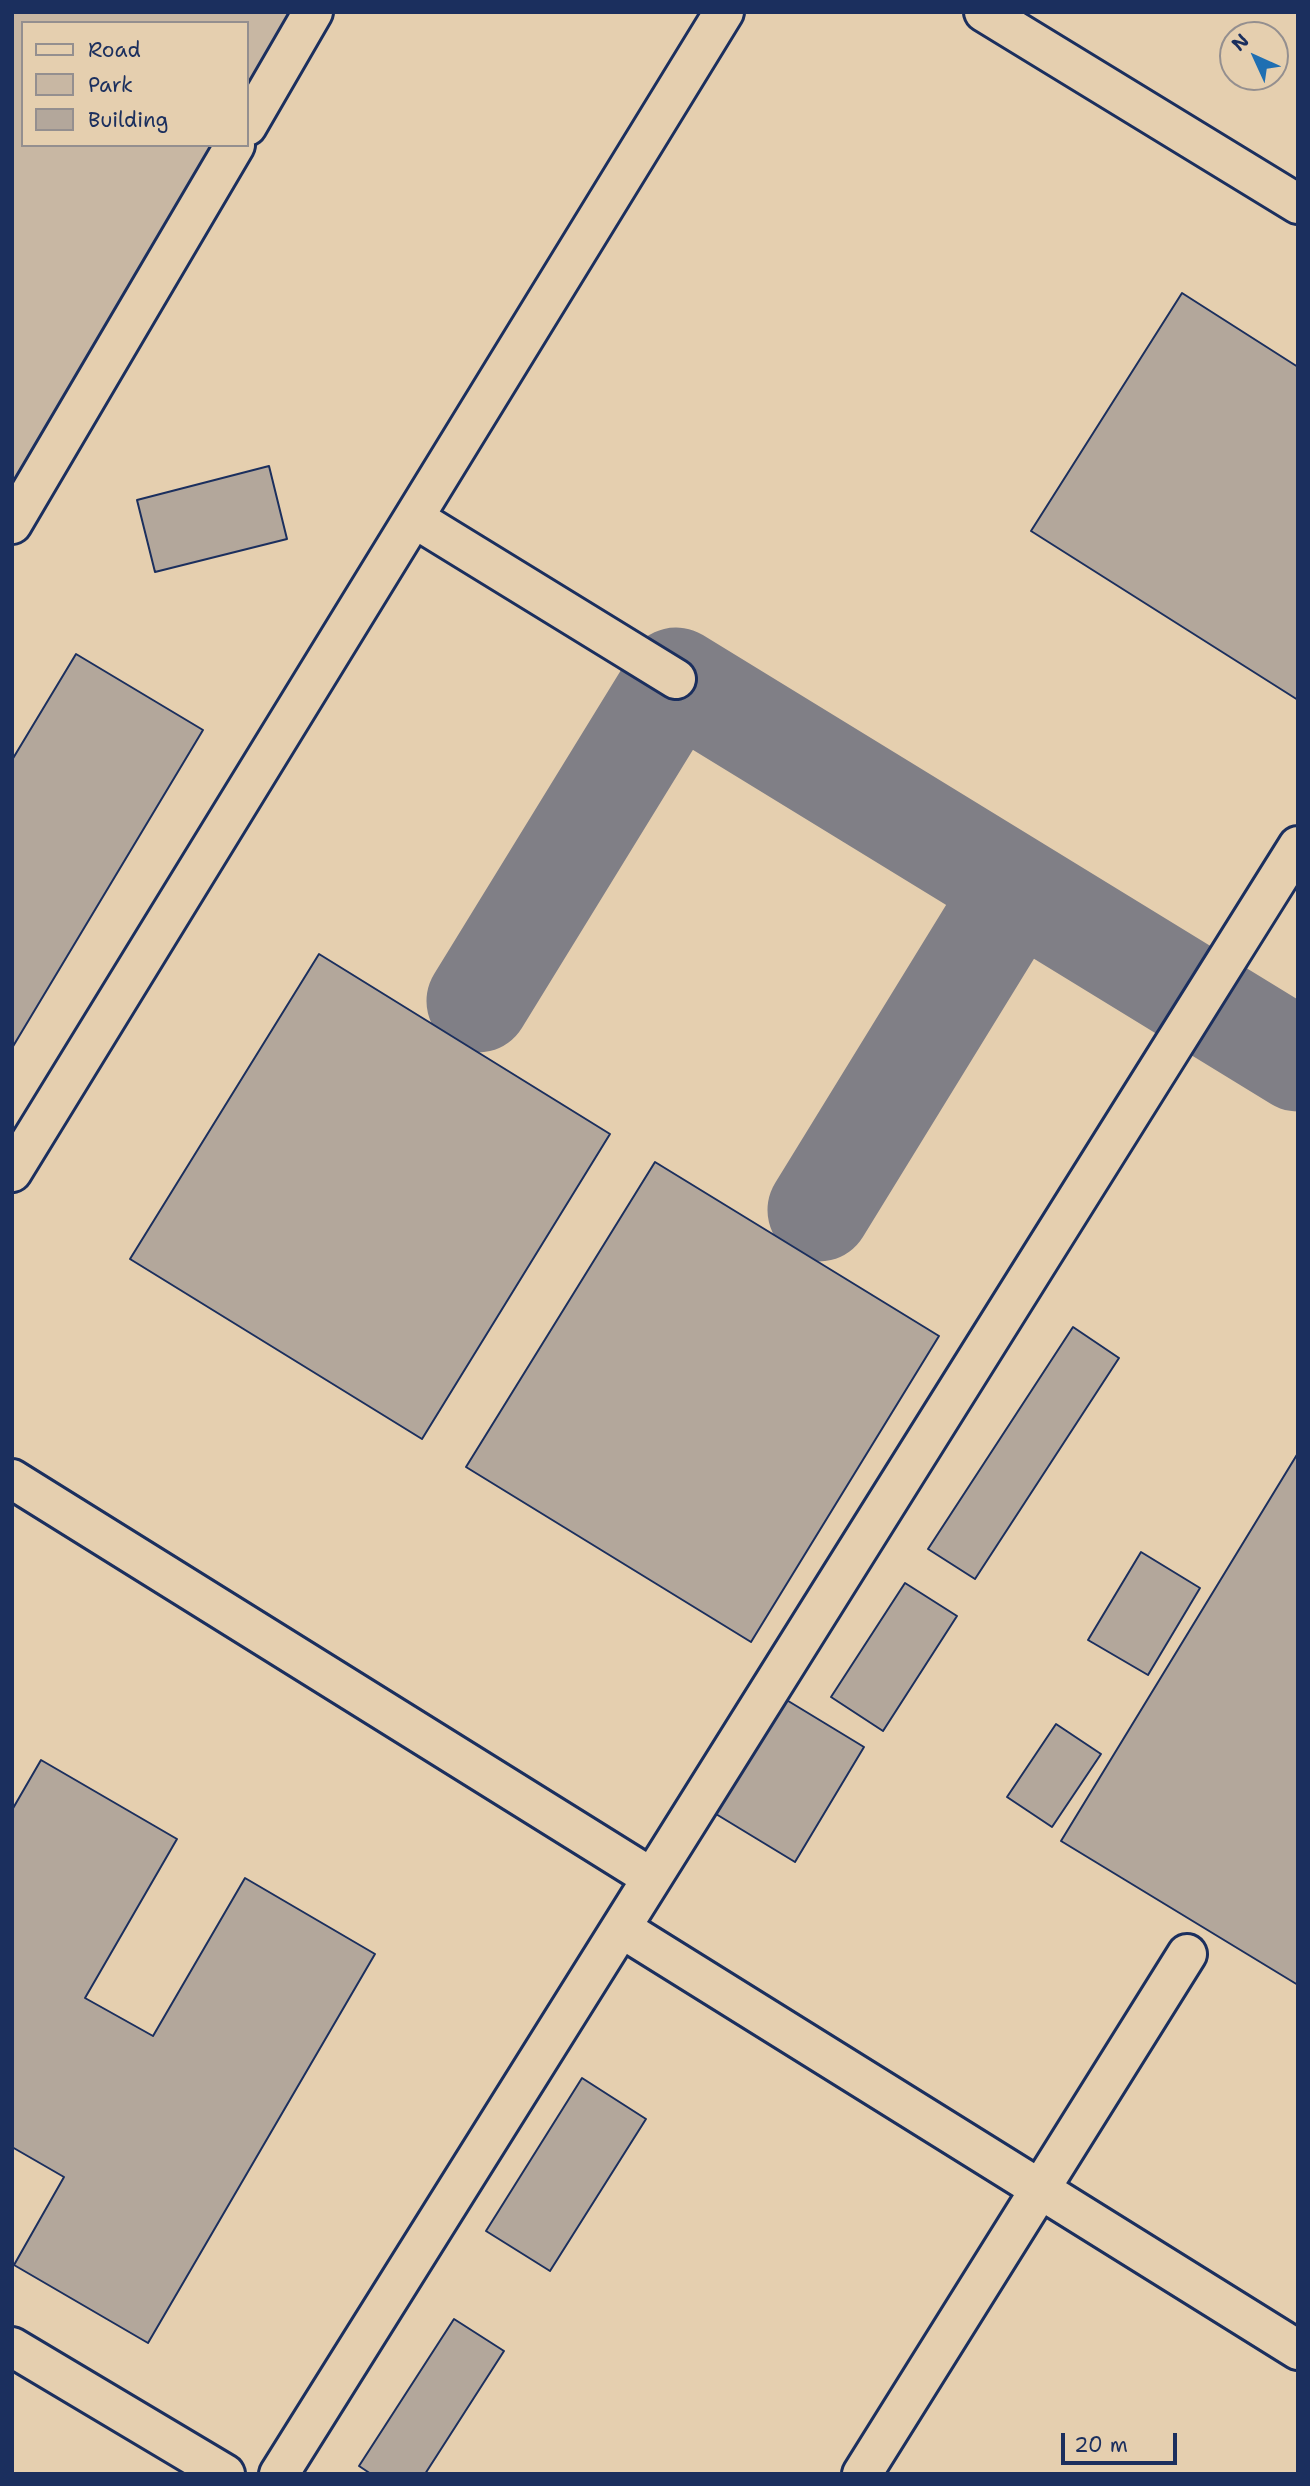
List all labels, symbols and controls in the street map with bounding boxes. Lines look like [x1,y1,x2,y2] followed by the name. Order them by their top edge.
[21,21,248,147] legend
[1219,21,1289,91] north arrow
[1226,28,1254,56] text: N
[88,36,141,64] text: Road
[88,71,133,99] text: Park
[88,106,168,134] text: Building
[1065,2420,1180,2464] scale bar
[1074,2431,1128,2459] text: 20 m

